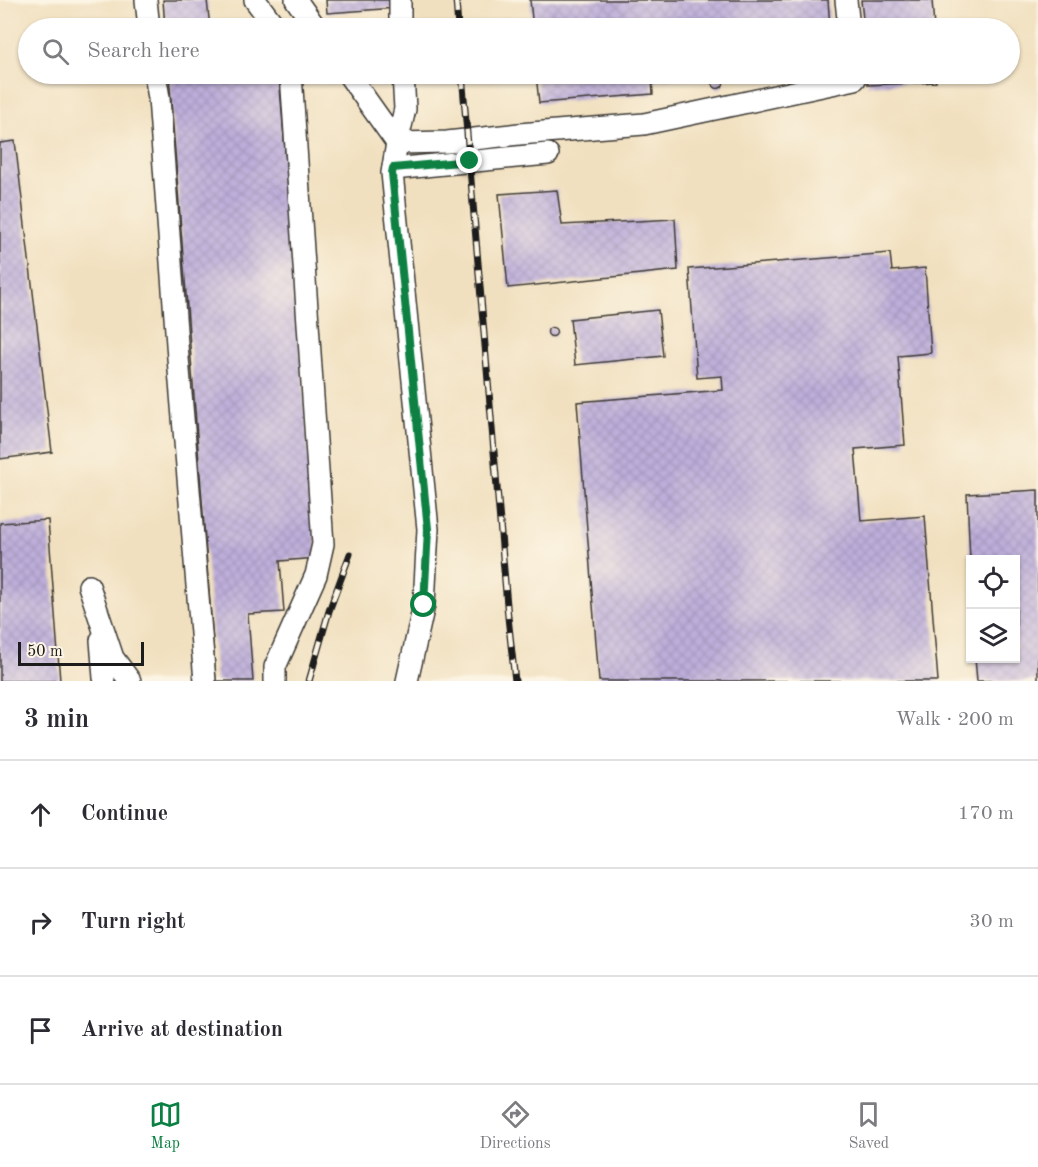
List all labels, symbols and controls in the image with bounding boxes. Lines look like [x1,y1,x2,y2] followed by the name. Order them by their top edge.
[18,18,1020,84] search box
[39,35,72,68] icon: search
[87,40,200,62] text: Search here
[456,147,482,173] route end
[966,555,1020,663] map controls
[966,555,1020,609] button: locate
[410,591,436,617] route start
[966,609,1020,663] button: layers
[18,639,144,666] scale bar
[27,644,63,660] text: 50 m
[24,707,89,733] text: 3 min
[895,710,1014,730] text: Walk · 200 m
[24,798,57,831] icon: ahead
[81,803,168,825] text: Continue
[958,804,1014,824] text: 170 m
[24,906,57,939] icon: right
[81,911,185,933] text: Turn right
[969,912,1014,932] text: 30 m
[24,1014,57,1047] icon: arrive
[81,1019,283,1041] text: Arrive at destination
[149,1098,182,1154] tab: Map
[480,1098,551,1154] tab: Directions
[848,1098,889,1154] tab: Saved

